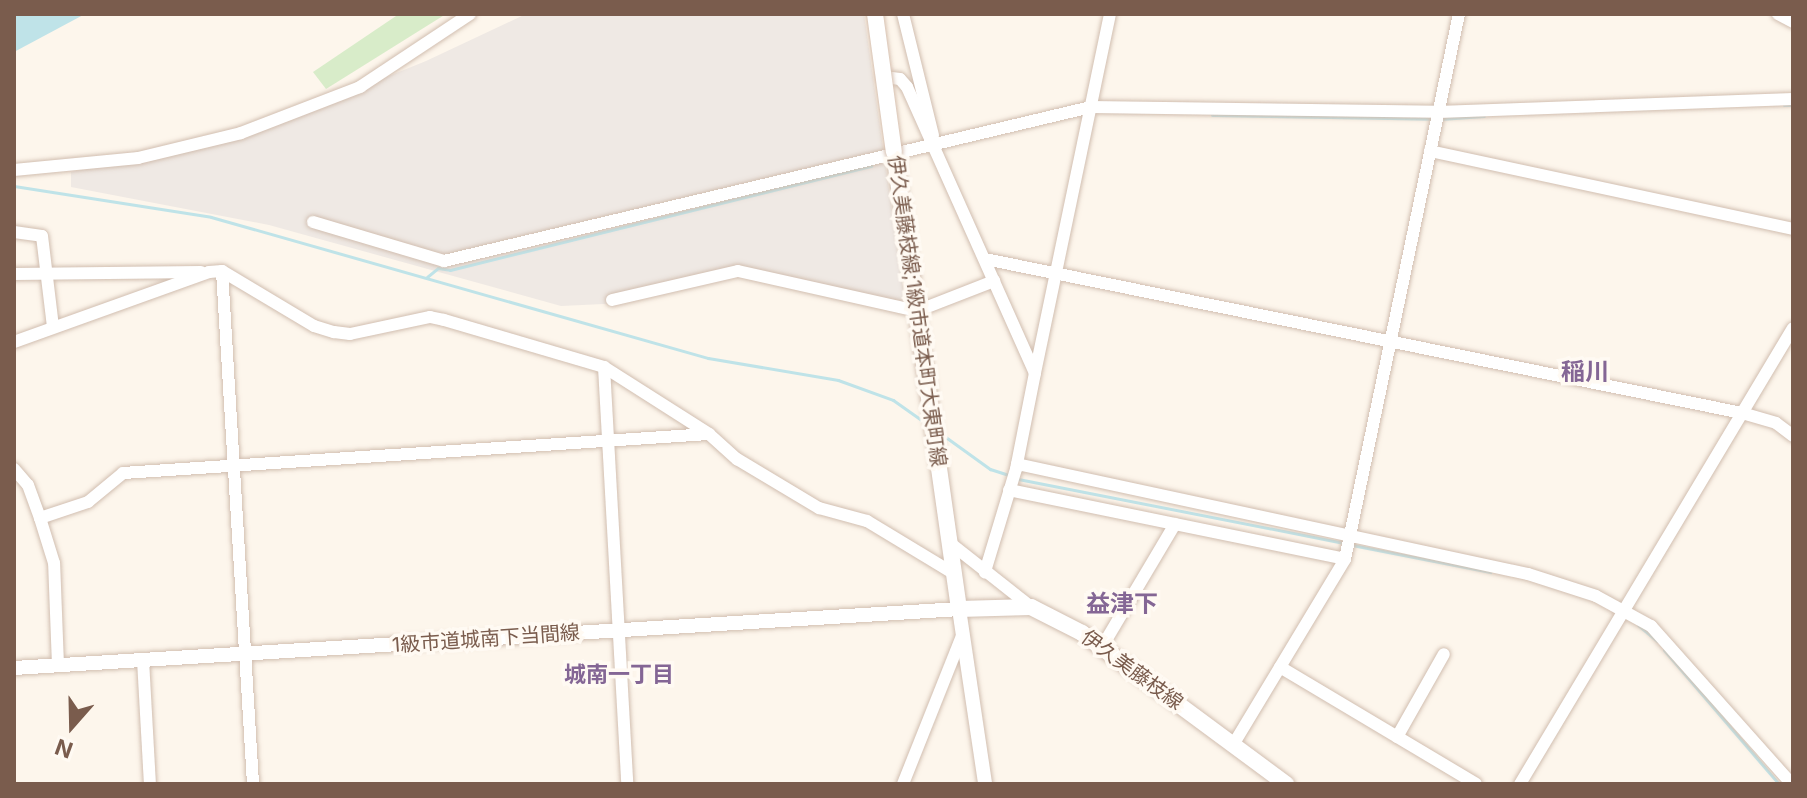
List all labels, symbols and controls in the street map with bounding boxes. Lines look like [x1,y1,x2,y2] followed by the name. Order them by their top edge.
[883,154,951,468] street label: 伊久美藤枝線;1級市道本町大東町線
[1561,358,1609,386] district label: 稲川
[1086,590,1158,618] district label: 益津下
[391,620,581,658] street label: 1級市道城南下当間線
[1076,625,1188,715] street label: 伊久美藤枝線
[564,662,674,688] district label: 城南一丁目
[32,686,112,766] north arrow
[51,733,76,764] text: N

